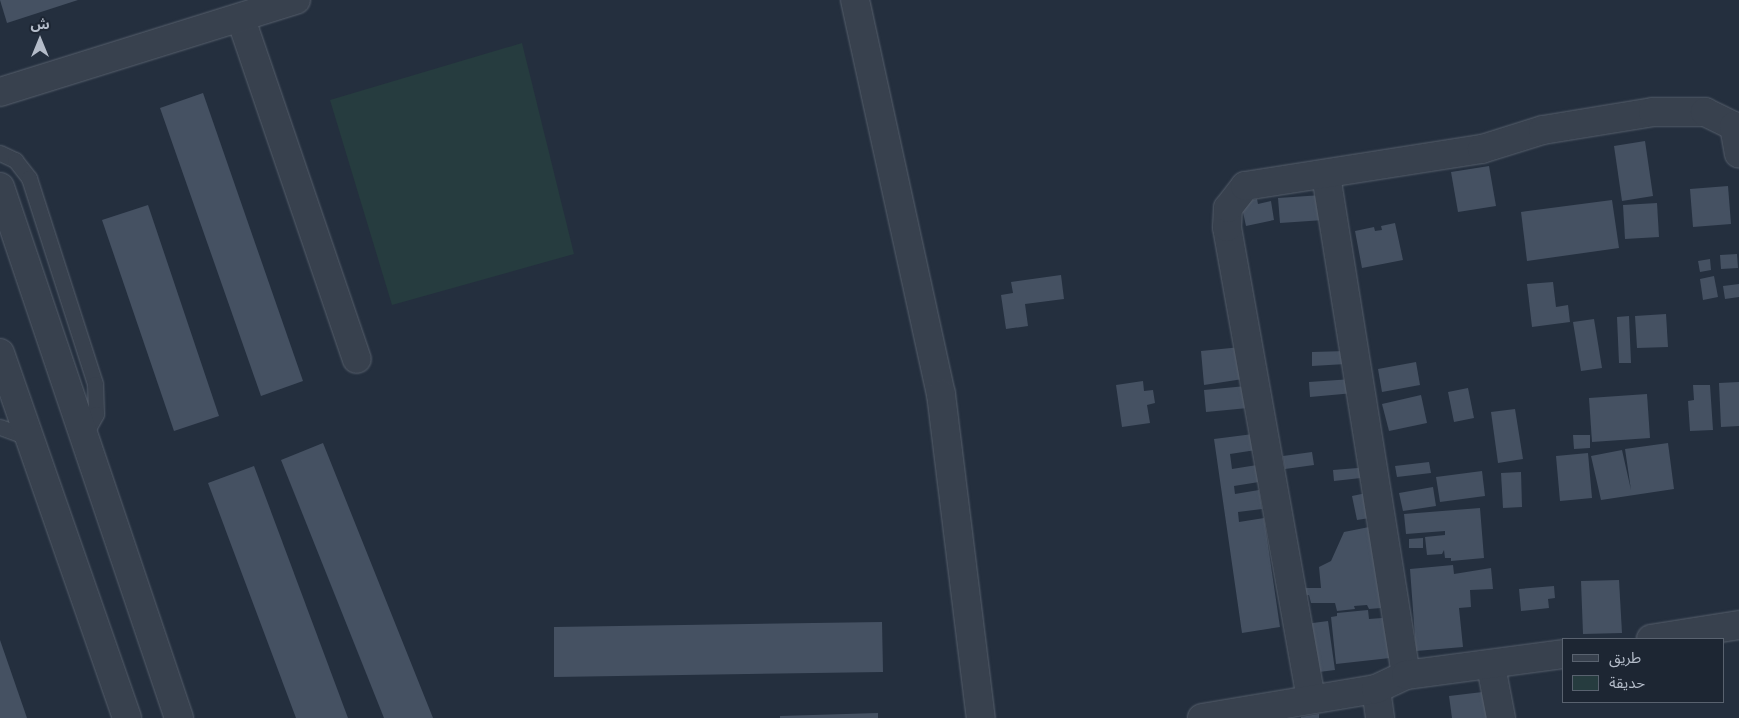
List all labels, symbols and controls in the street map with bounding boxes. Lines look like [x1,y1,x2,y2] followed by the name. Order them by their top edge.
[15,15,65,65] north arrow
[30,15,50,35] text: ش
[1562,638,1724,703] legend
[1609,648,1641,669] text: طريق
[1609,673,1645,694] text: حديقة

